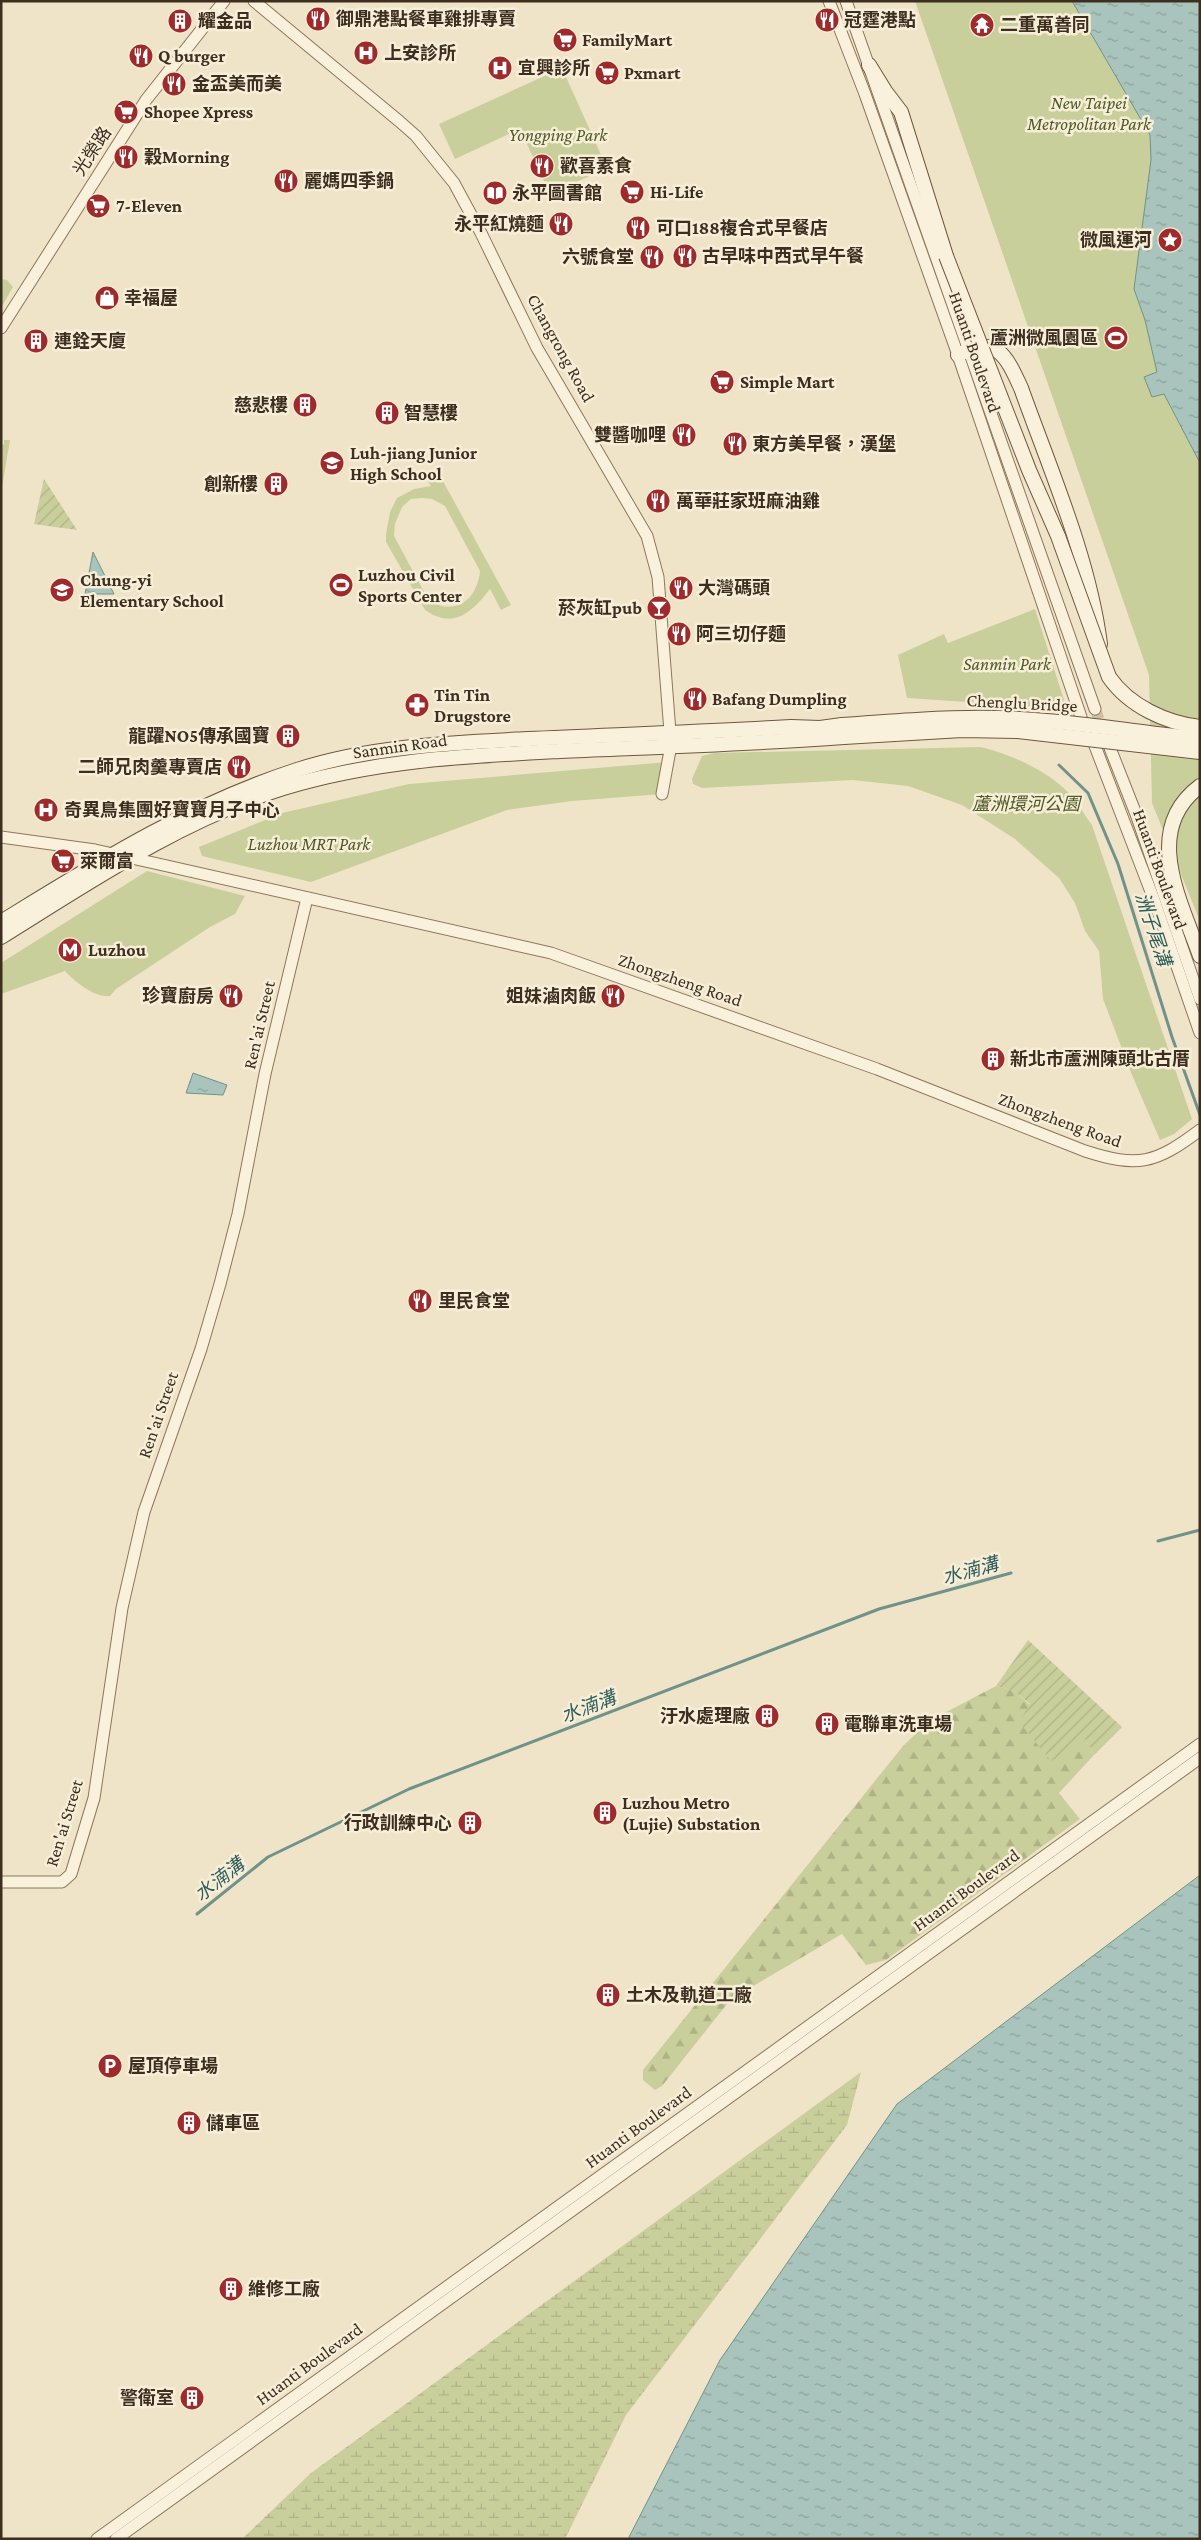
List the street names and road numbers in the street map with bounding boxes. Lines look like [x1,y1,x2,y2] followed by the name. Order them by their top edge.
[69,123,115,179] street label: 光榮路
[945,289,1005,415] street label: Huanti Boulevard
[523,291,599,406] street label: Changrong Road
[966,690,1078,716] street label: Chenglu Bridge
[352,729,449,763] street label: Sanmin Road
[1129,806,1191,932] street label: Huanti Boulevard
[615,949,745,1011] street label: Zhongzheng Road
[239,978,279,1071] street label: Ren'ai Street
[996,1088,1125,1152] street label: Zhongzheng Road
[134,1368,182,1461] street label: Ren'ai Street
[41,1776,87,1869] street label: Ren'ai Street
[909,1844,1023,1935] street label: Huanti Boulevard
[581,2081,695,2172] street label: Huanti Boulevard
[252,2318,366,2409] street label: Huanti Boulevard

